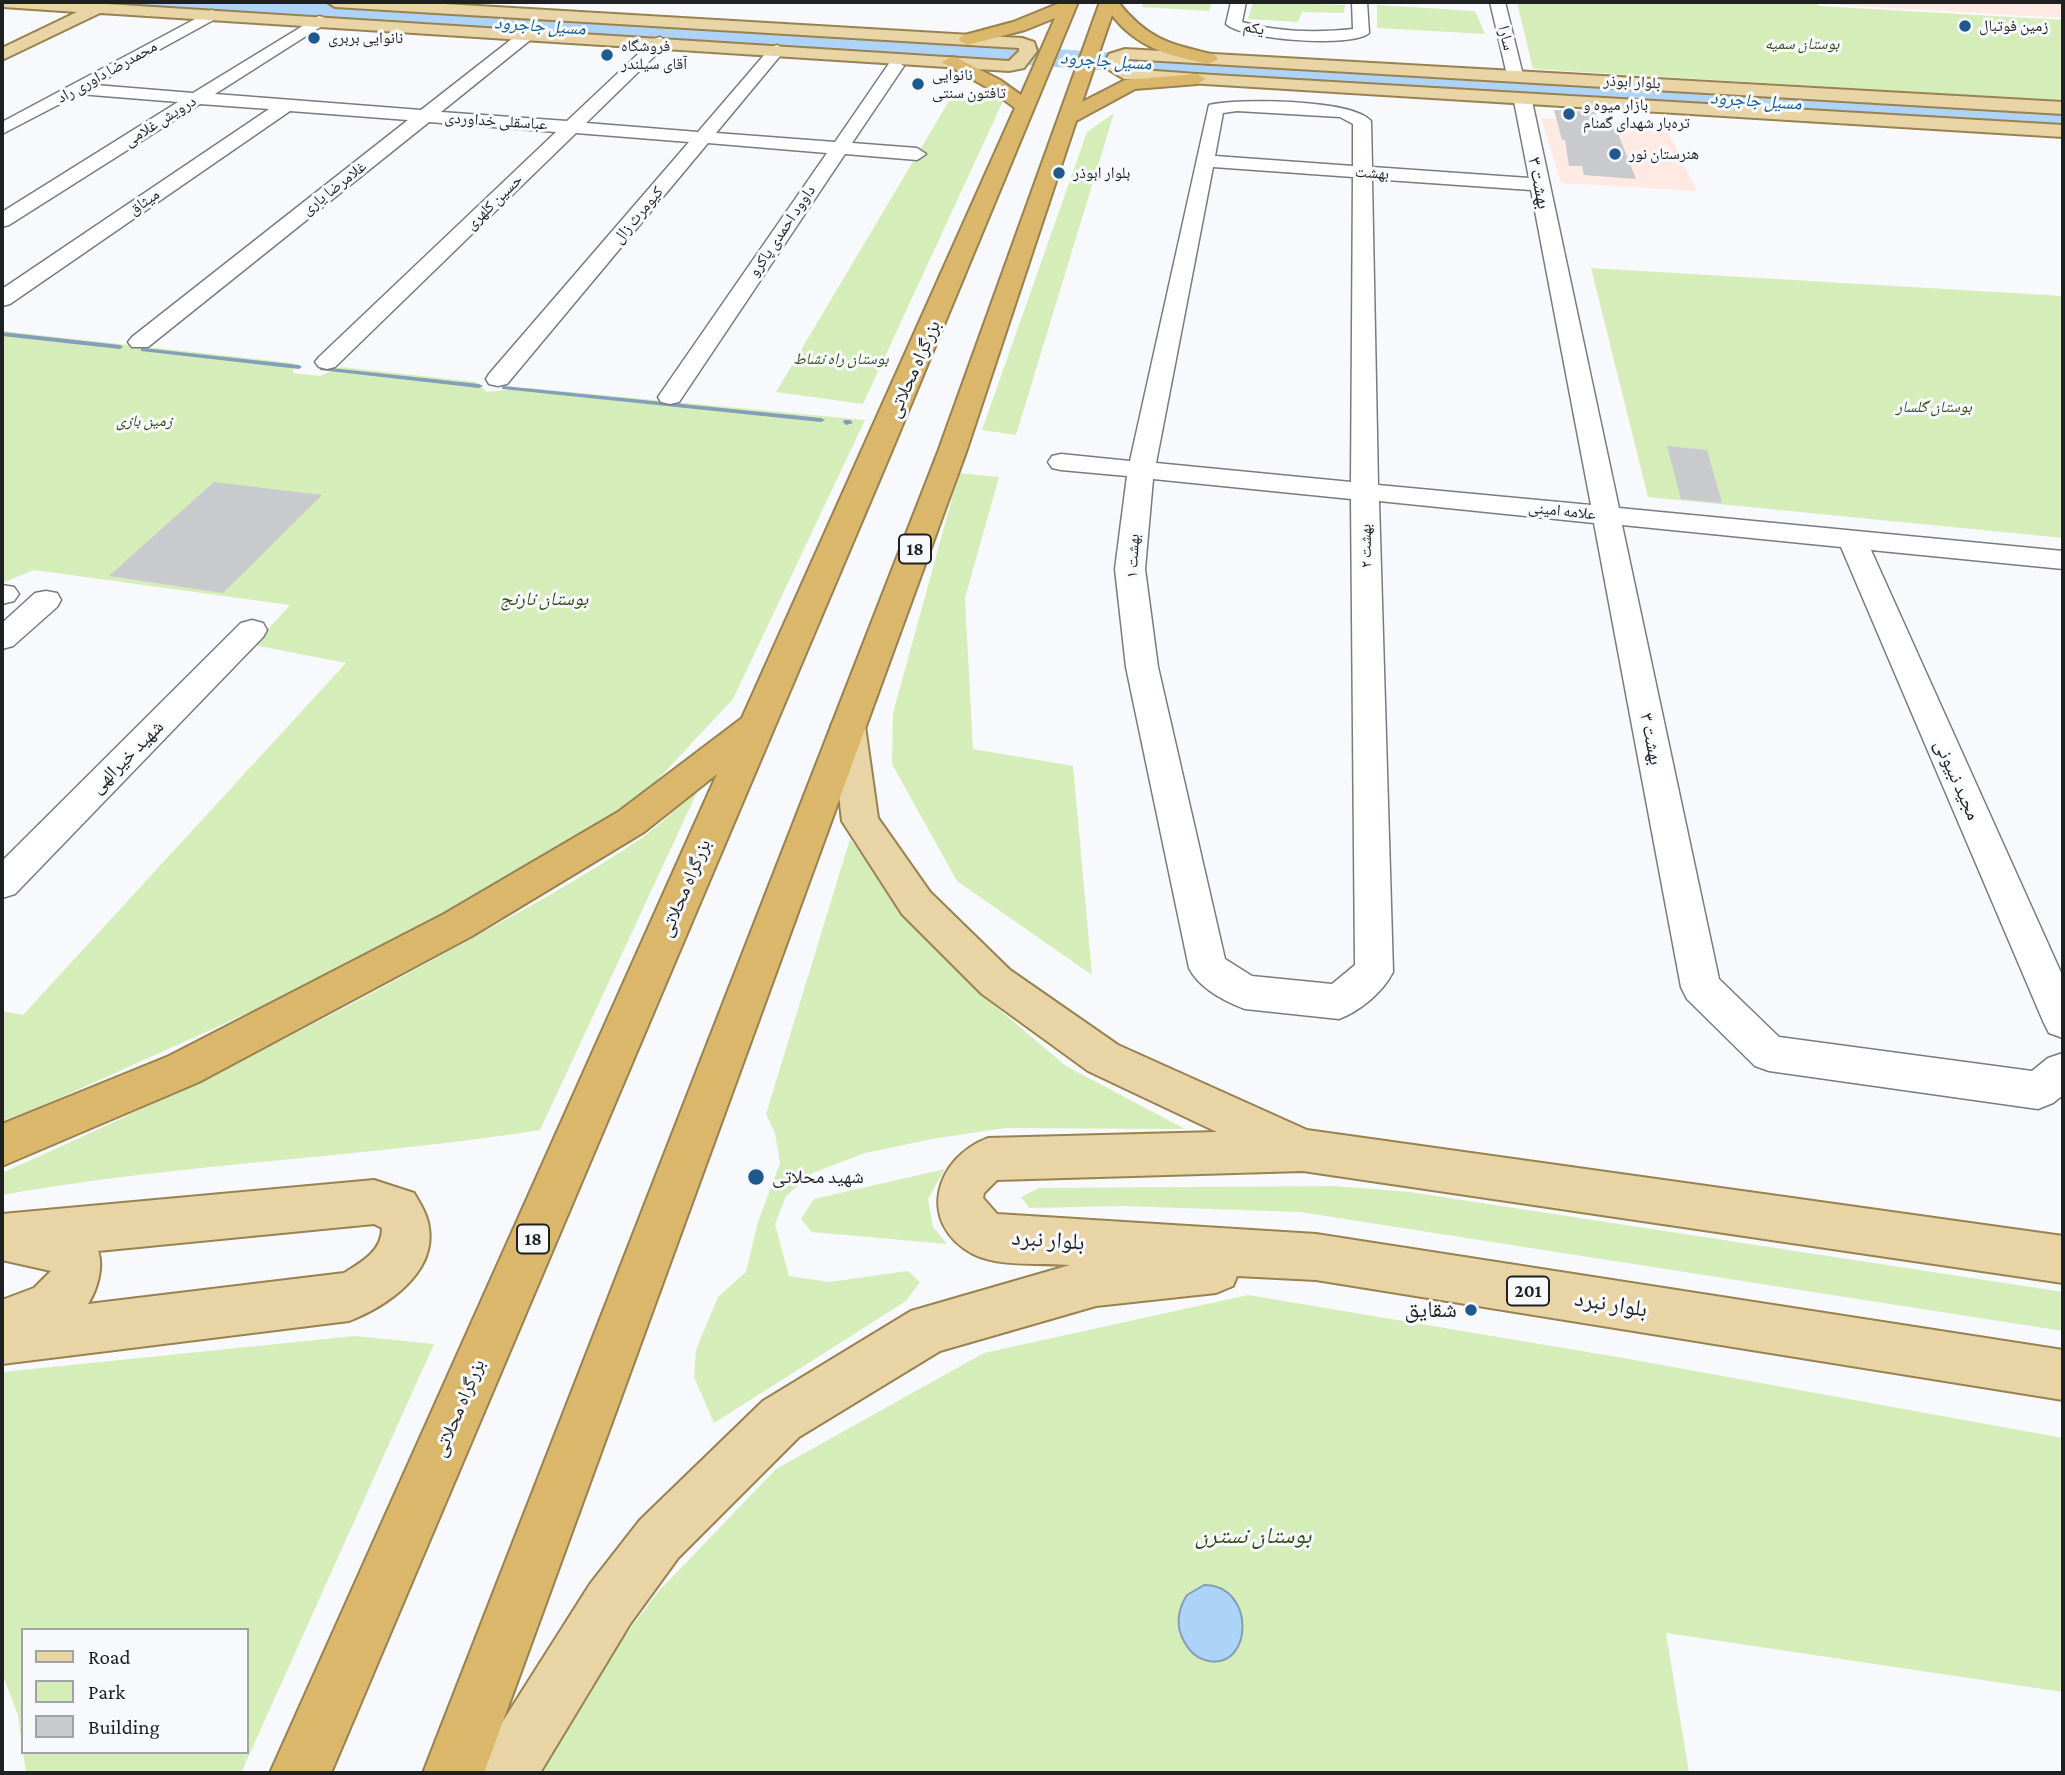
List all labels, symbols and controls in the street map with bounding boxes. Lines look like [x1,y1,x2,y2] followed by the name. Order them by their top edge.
[494,12,586,40] water label: مسیل جاجرود
[1979,16,2049,36] place label: زمین فوتبال
[1242,17,1266,39] street label: یکم
[1957,18,1973,34] marker: زمین فوتبال
[1494,24,1518,52] street label: سارا
[328,28,403,48] place label: نانوایی بربری
[306,30,322,46] marker: نانوایی بربری
[1765,34,1839,54] park label: بوستان سمیه
[621,36,687,74] place label: فروشگاه آقای سیلندر
[54,37,160,107] street label: محمدرضا داوری راد
[599,47,615,63] marker: فروشگاه آقای سیلندر
[1060,47,1152,75] water label: مسیل جاجرود
[932,65,1006,103] place label: نانوایی تافتون سنتی
[1603,71,1661,93] street label: بلوار ابوذر
[910,76,926,92] marker: نانوایی تافتون سنتی
[1710,87,1802,115] water label: مسیل جاجرود
[120,91,200,151] street label: درویش غلامی
[1583,95,1690,133] place label: بازار میوه و تره‌بار شهدای گمنام
[1561,106,1577,122] marker: بازار میوه و تره‌بار شهدای گمنام
[444,108,548,134] street label: عباسقلی خداوردی
[1629,144,1699,164] place label: هنرستان نور
[1607,146,1623,162] marker: هنرستان نور
[1523,155,1555,211] street label: بهشت ۳
[298,157,370,219] street label: غلامرضا یاری
[1354,162,1390,184] street label: بهشت
[1073,163,1130,183] place label: بلوار ابوذر
[1051,165,1067,181] marker: بلوار ابوذر
[461,170,527,234] street label: حسین کلهری
[744,182,820,280] street label: داوود احمدی پاکرو
[609,183,667,247] street label: کیومرث زال
[125,185,163,219] street label: میثاق
[882,317,946,421] street label: بزرگراه محلاتی
[793,349,889,369] park label: بوستان راه نشاط
[1896,397,1972,417] park label: بوستان گلسار
[116,411,172,431] park label: زمین بازی
[1527,498,1597,524] street label: علامه امینی
[1356,524,1376,568] street label: بهشت ۲
[1122,533,1144,579] street label: بهشت ۱
[899,534,931,564] road number: 18
[500,588,588,610] park label: بوستان نارنج
[1635,711,1667,767] street label: بهشت ۳
[85,715,169,799] street label: شهید خیرالهی
[1929,736,1985,824] street label: مجید نبیونی
[654,836,716,940] street label: بزرگراه محلاتی
[772,1166,864,1188] place label: شهید محلاتی
[746,1167,766,1187] marker: شهید محلاتی
[517,1224,549,1254] road number: 18
[1011,1224,1085,1256] street label: بلوار نبرد
[1507,1276,1549,1306] road number: 201
[1573,1285,1649,1323] street label: بلوار نبرد
[1404,1296,1457,1324] place label: شقایق
[1463,1302,1479,1318] marker: شقایق
[428,1356,490,1460] street label: بزرگراه محلاتی
[1195,1522,1311,1550] park label: بوستان نسترن
[21,1628,248,1754] legend
[88,1645,131,1669] text: Road
[88,1680,125,1704] text: Park
[88,1715,160,1739] text: Building

